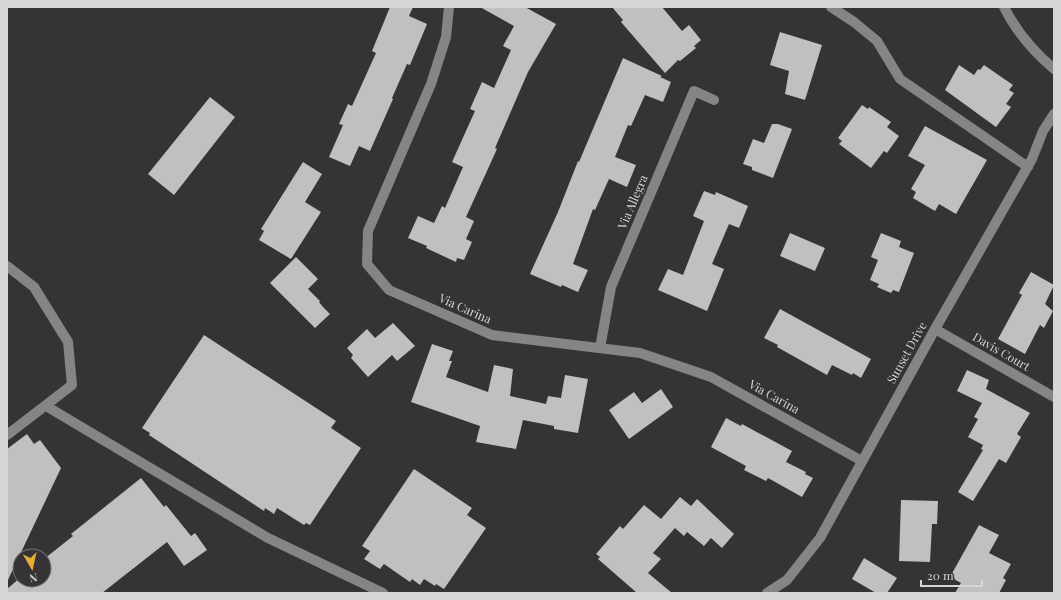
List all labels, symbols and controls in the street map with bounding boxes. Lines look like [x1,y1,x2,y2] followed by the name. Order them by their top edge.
[613,172,651,232] street label: Via Allegra
[436,289,494,327] street label: Via Carina
[883,319,930,386] street label: Sunset Drive
[970,328,1034,374] street label: Davis Court
[745,375,803,417] street label: Via Carina
[12,548,52,588] north arrow
[921,562,982,588] scale bar
[927,567,954,583] text: 20 m
[28,570,39,586] text: N

